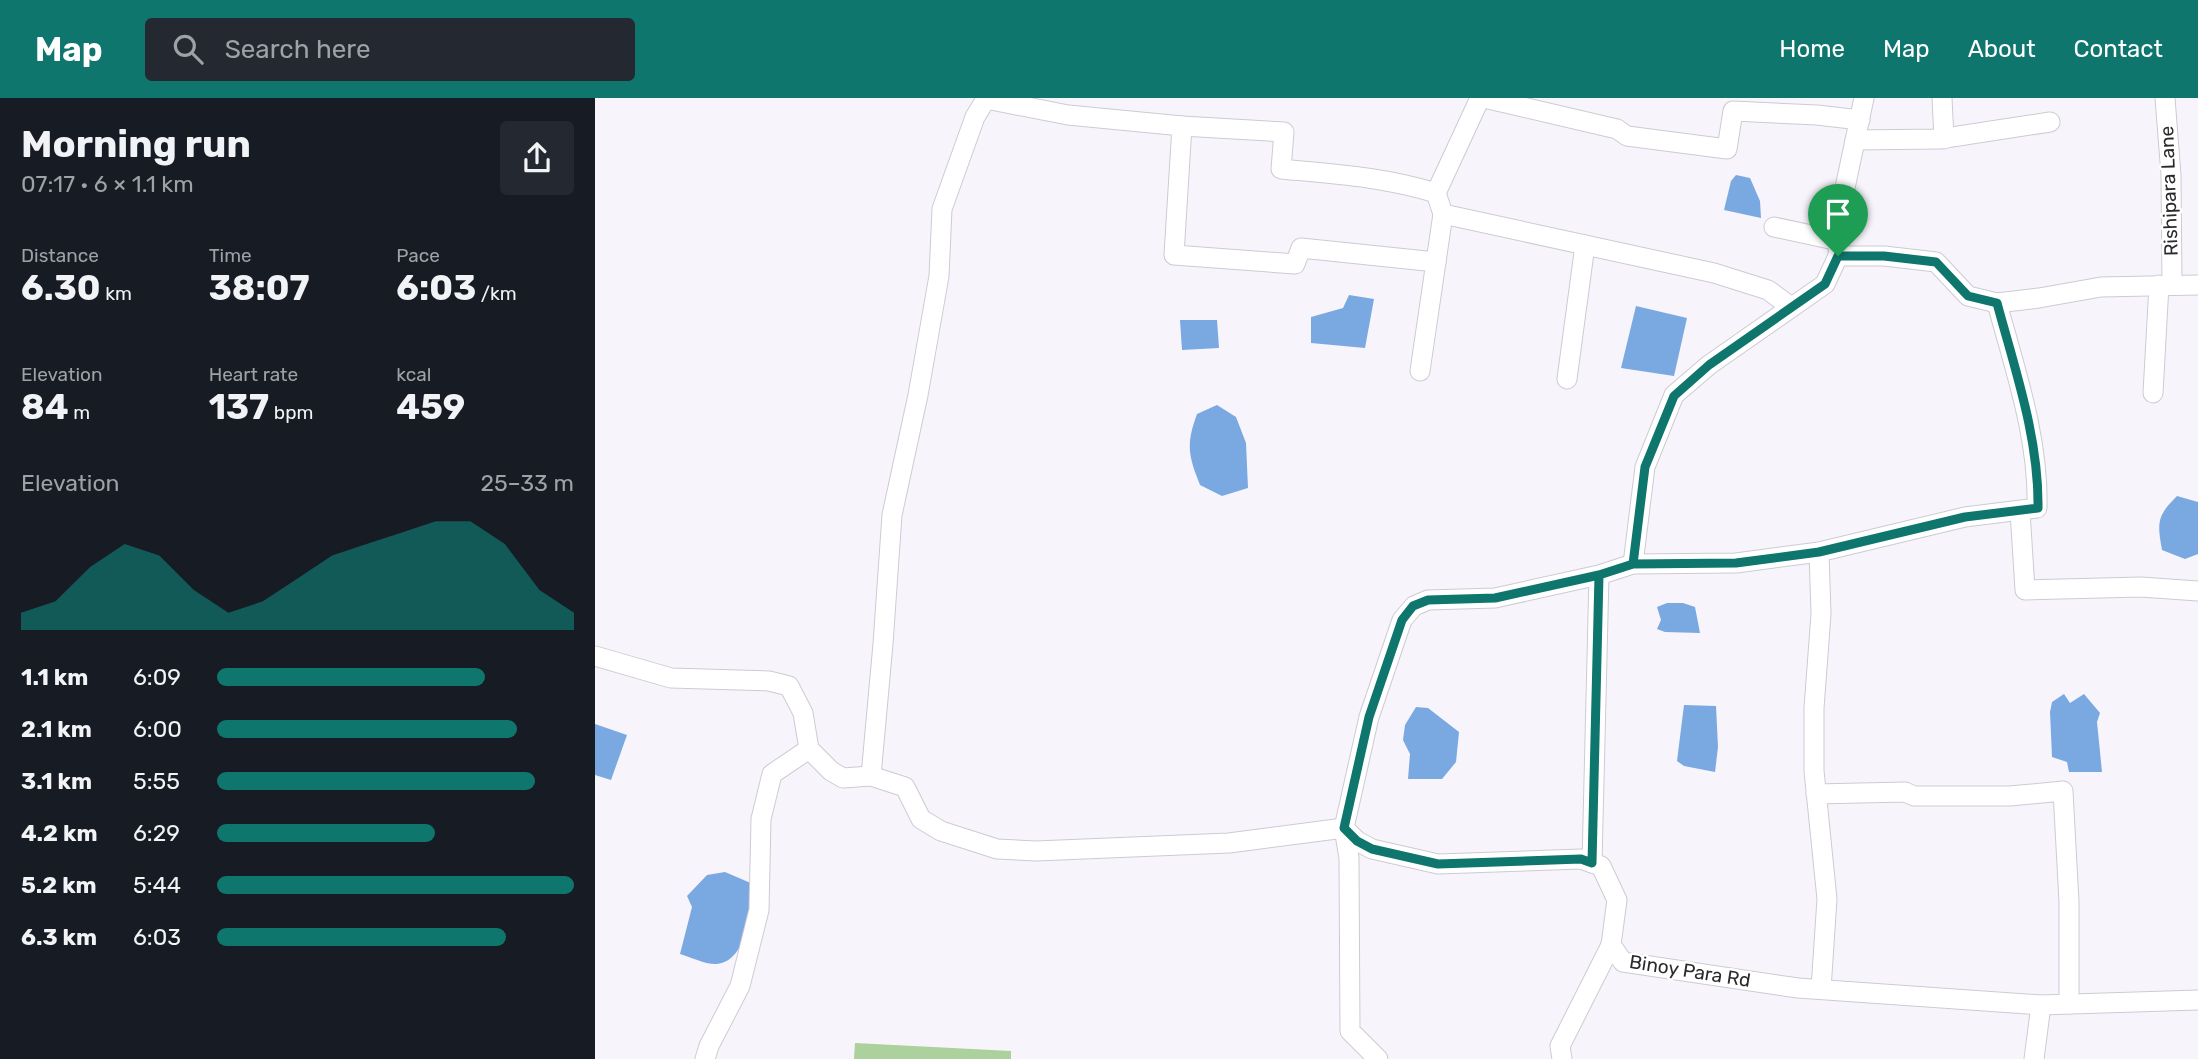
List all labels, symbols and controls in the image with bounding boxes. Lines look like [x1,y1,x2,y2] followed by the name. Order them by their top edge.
[145,18,635,81] search box
[35,30,103,69] text: Map
[169,30,207,68] icon: search
[225,34,370,65] text: Search here
[1779,35,1845,63] text: Home
[1883,35,1930,63] text: Map
[1968,35,2036,63] text: About
[2074,35,2163,63] text: Contact
[21,121,251,167] text: Morning run
[500,121,574,195] button: share
[2155,126,2183,256] street label: Rishipara Lane
[21,170,194,198] text: 07:17 · 6 × 1.1 km
[1808,184,1868,256] pin
[1819,195,1857,233] icon: arrive
[21,244,99,267] text: Distance
[209,244,252,267] text: Time
[396,244,440,267] text: Pace
[21,267,101,309] text: 6.30
[209,267,310,309] text: 38:07
[396,267,476,309] text: 6:03
[101,282,132,305] text: km
[476,282,517,305] text: /km
[21,363,102,386] text: Elevation
[209,363,298,386] text: Heart rate
[396,363,431,386] text: kcal
[21,386,69,428] text: 84
[209,386,269,428] text: 137
[396,386,465,428] text: 459
[69,401,90,424] text: m
[269,401,313,424] text: bpm
[21,469,120,497] text: Elevation
[480,469,574,497] text: 25–33 m
[21,663,88,691] text: 1.1 km
[133,663,181,691] text: 6:09
[21,715,92,743] text: 2.1 km
[133,715,182,743] text: 6:00
[21,767,92,795] text: 3.1 km
[133,767,180,795] text: 5:55
[21,819,97,847] text: 4.2 km
[133,819,180,847] text: 6:29
[21,871,97,899] text: 5.2 km
[133,871,181,899] text: 5:44
[21,923,97,951] text: 6.3 km
[133,923,181,951] text: 6:03
[1628,950,1752,992] street label: Binoy Para Rd

